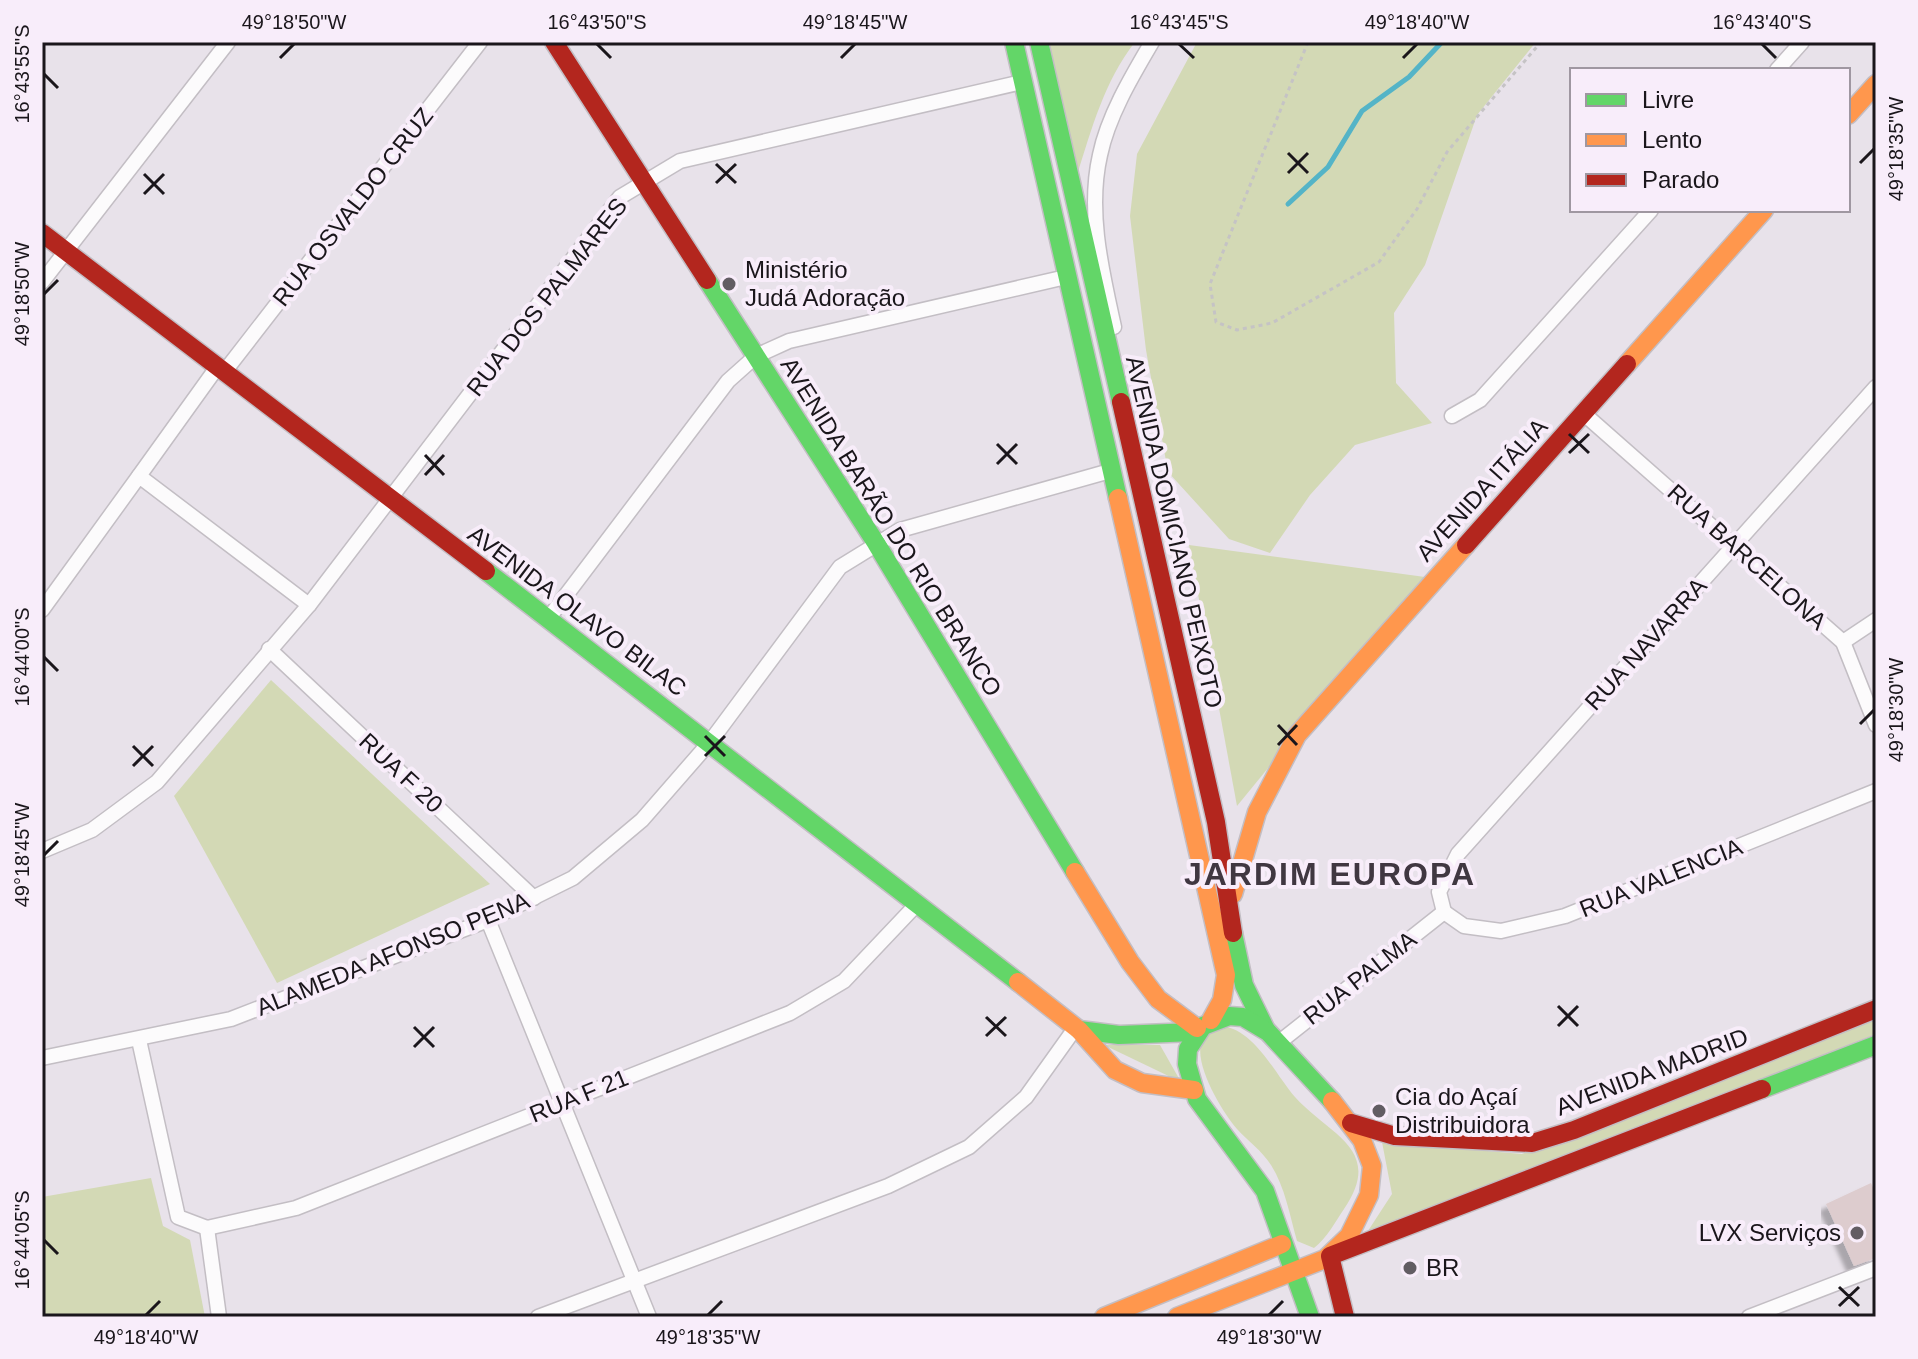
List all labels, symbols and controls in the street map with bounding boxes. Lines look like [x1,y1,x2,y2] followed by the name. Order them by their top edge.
[242,11,346,33] text: 49°18'50"W
[548,11,647,33] text: 16°43'50"S
[803,11,907,33] text: 49°18'45"W
[1130,11,1229,33] text: 16°43'45"S
[1365,11,1469,33] text: 49°18'40"W
[1713,11,1812,33] text: 16°43'40"S
[11,25,33,124] text: 16°43'55"S
[1570,68,1850,212] legend
[1642,86,1694,113] text: Livre
[1885,97,1907,201] text: 49°18'35"W
[267,102,438,311] street label: RUA OSVALDO CRUZ
[1642,126,1702,153] text: Lento
[1642,166,1719,193] text: Parado
[461,192,632,401] street label: RUA DOS PALMARES
[11,242,33,346] text: 49°18'50"W
[745,256,905,311] place label: Ministério Judá Adoração
[720,275,738,293] marker: Ministério Judá Adoração
[775,352,1007,701] street label: AVENIDA BARÃO DO RIO BRANCO
[1121,353,1228,711] street label: AVENIDA DOMICIANO PEIXOTO
[1411,413,1553,566] street label: AVENIDA ITÁLIA
[1662,478,1832,635] street label: RUA BARCELONA
[463,520,692,701] street label: AVENIDA OLAVO BILAC
[1579,572,1712,715] street label: RUA NAVARRA
[11,608,33,707] text: 16°44'00"S
[1885,658,1907,762] text: 49°18'30"W
[354,727,449,818] street label: RUA F 20
[11,803,33,907] text: 49°18'45"W
[1576,833,1746,922] street label: RUA VALENCIA
[1184,856,1476,892] district label: JARDIM EUROPA
[252,886,533,1021] street label: ALAMEDA AFONSO PENA
[1298,925,1421,1030] street label: RUA PALMA
[1552,1022,1752,1121] street label: AVENIDA MADRID
[526,1064,632,1128] street label: RUA F 21
[1395,1083,1530,1138] place label: Cia do Açaí Distribuidora
[1370,1102,1388,1120] marker: Cia do Açaí Distribuidora
[11,1191,33,1290] text: 16°44'05"S
[1699,1219,1841,1246] place label: LVX Serviços
[1848,1224,1866,1242] marker: LVX Serviços
[1426,1254,1459,1281] place label: BR
[1401,1259,1419,1277] marker: BR
[94,1326,198,1348] text: 49°18'40"W
[656,1326,760,1348] text: 49°18'35"W
[1217,1326,1321,1348] text: 49°18'30"W

